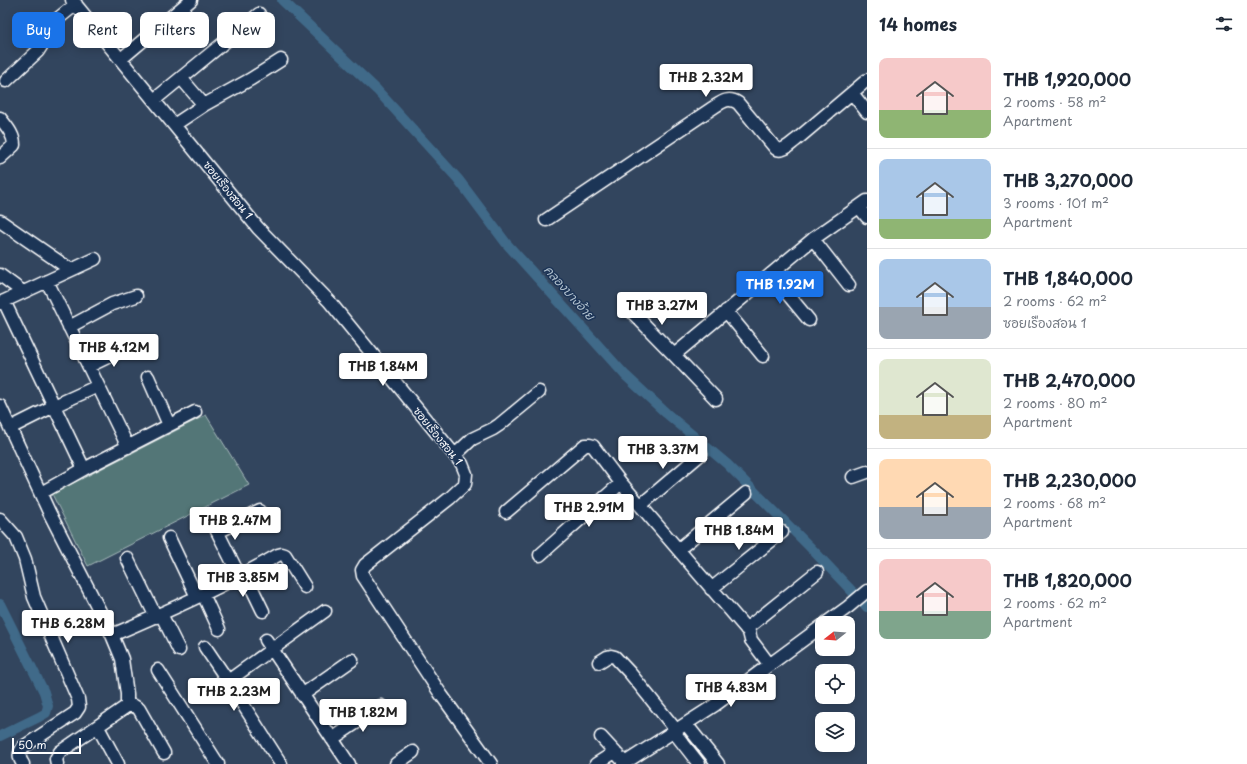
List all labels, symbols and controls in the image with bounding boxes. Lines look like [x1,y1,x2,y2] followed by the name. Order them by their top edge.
[879,11,957,37] text: 14 homes
[12,12,65,48] chip: Buy
[73,12,132,48] chip: Rent
[140,12,209,48] chip: Filters
[217,12,275,48] chip: New
[1213,13,1235,35] icon: filters
[660,64,752,98] pin: THB 2.32M
[1003,66,1131,92] text: THB 1,920,000
[669,67,743,86] text: THB 2.32M
[911,74,959,122] icon: home
[1003,92,1106,111] text: 2 rooms · 58 m²
[1003,111,1072,130] text: Apartment
[200,157,257,223] street label: ซอยเรืองสอน 1
[1003,167,1133,193] text: THB 3,270,000
[911,175,959,223] icon: home
[1003,193,1109,212] text: 3 rooms · 101 m²
[1003,212,1072,231] text: Apartment
[540,261,600,325] water label: คลองบางอ้าย
[1003,265,1133,291] text: THB 1,840,000
[734,271,826,305] pin: THB 1.92M
[745,274,815,293] text: THB 1.92M
[911,275,959,323] icon: home
[1003,291,1107,310] text: 2 rooms · 62 m²
[616,292,708,326] pin: THB 3.27M
[626,295,698,314] text: THB 3.27M
[1003,313,1087,332] text: ซอยเรืองสอน 1
[68,334,160,368] pin: THB 4.12M
[78,337,150,356] text: THB 4.12M
[337,353,429,387] pin: THB 1.84M
[348,356,418,375] text: THB 1.84M
[1003,367,1135,393] text: THB 2,470,000
[911,375,959,423] icon: home
[1003,393,1108,412] text: 2 rooms · 80 m²
[410,403,467,469] street label: ซอยเรืองสอน 1
[1003,412,1072,431] text: Apartment
[617,436,709,470] pin: THB 3.37M
[627,439,699,458] text: THB 3.37M
[1003,467,1136,493] text: THB 2,230,000
[911,475,959,523] icon: home
[1003,493,1106,512] text: 2 rooms · 68 m²
[543,494,635,528] pin: THB 2.91M
[554,497,624,516] text: THB 2.91M
[189,507,281,541] pin: THB 2.47M
[199,510,271,529] text: THB 2.47M
[1003,512,1072,531] text: Apartment
[693,517,785,551] pin: THB 1.84M
[704,520,774,539] text: THB 1.84M
[197,564,289,598] pin: THB 3.85M
[207,567,279,586] text: THB 3.85M
[1003,567,1132,593] text: THB 1,820,000
[911,575,959,623] icon: home
[1003,593,1107,612] text: 2 rooms · 62 m²
[22,610,114,644] pin: THB 6.28M
[1003,612,1072,631] text: Apartment
[31,613,105,632] text: THB 6.28M
[815,616,855,656] north arrow
[815,616,855,752] map controls
[815,664,855,704] button: locate
[685,674,777,708] pin: THB 4.83M
[695,677,767,696] text: THB 4.83M
[188,678,280,712] pin: THB 2.23M
[197,681,271,700] text: THB 2.23M
[317,699,409,733] pin: THB 1.82M
[328,702,398,721] text: THB 1.82M
[815,712,855,752] button: layers
[12,736,81,755] scale bar
[18,736,47,753] text: 50 m

